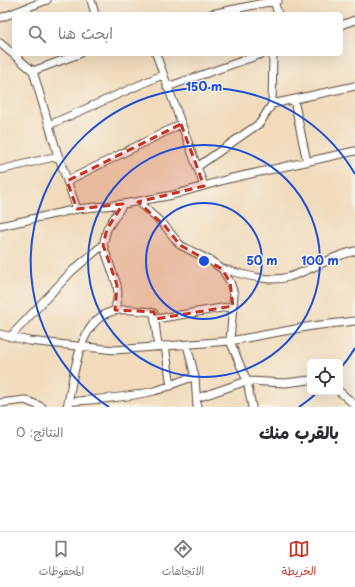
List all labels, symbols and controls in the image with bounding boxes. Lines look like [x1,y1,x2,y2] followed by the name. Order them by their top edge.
[12,12,343,56] search box
[58,21,113,44] text: ابحث هنا
[26,23,48,45] icon: search
[186,77,222,95] text: 150 m
[246,251,278,269] text: 50 m
[301,251,339,269] text: 100 m
[197,254,211,268] centre of rings
[307,359,343,395] map controls
[307,359,343,395] button: locate
[259,419,339,445] text: بالقرب منك
[16,422,63,441] text: النتائج: 0
[39,538,84,581] tab: المحفوظات
[162,538,204,581] tab: الاتجاهات
[282,538,316,581] tab: الخريطة

